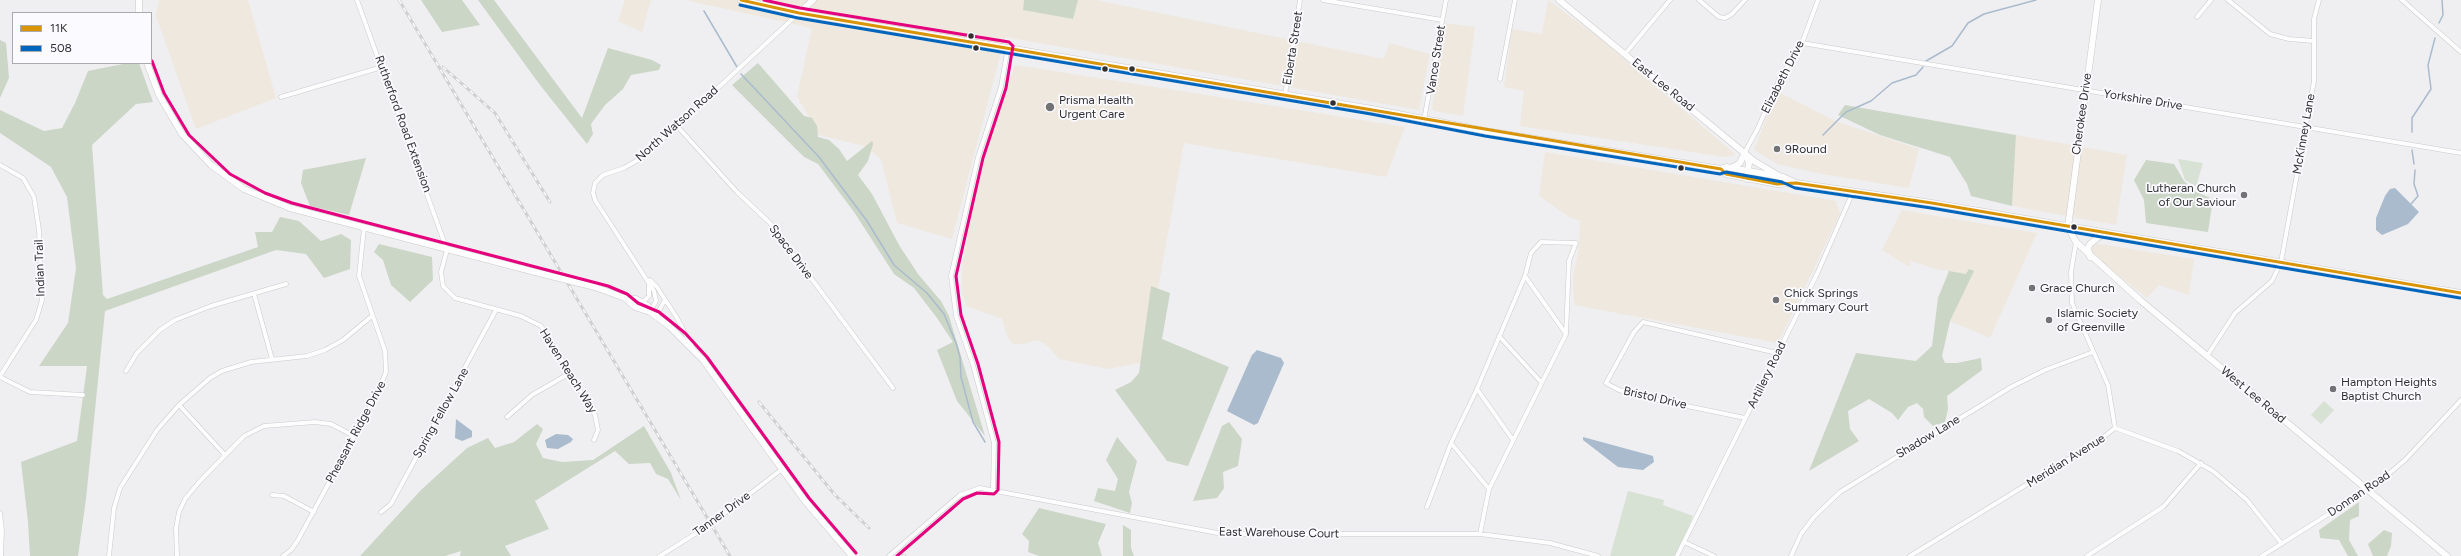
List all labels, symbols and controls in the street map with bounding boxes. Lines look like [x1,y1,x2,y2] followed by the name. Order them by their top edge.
[1280,10,1306,86] street label: Elberta Street
[12,12,152,64] legend
[50,21,67,35] text: 11K
[1423,24,1449,96] street label: Vance Street
[966,31,976,41] unlabelled marker
[1758,38,1808,116] street label: Elizabeth Drive
[50,41,72,55] text: 508
[971,43,981,53] unlabelled marker
[372,54,434,194] street label: Rutherford Road Extension
[1629,55,1697,115] street label: East Lee Road
[1100,64,1110,74] unlabelled marker
[1127,64,1137,74] unlabelled marker
[2069,72,2095,156] street label: Cherokee Drive
[633,83,721,165] street label: North Watson Road
[2102,87,2184,113] street label: Yorkshire Drive
[1059,93,1133,121] place label: Prisma Health Urgent Care
[2290,93,2318,175] street label: McKinney Lane
[1328,98,1338,108] unlabelled marker
[1044,101,1056,113] marker: Prisma Health Urgent Care
[1785,142,1827,156] place label: 9Round
[1772,144,1782,154] marker: 9Round
[1676,163,1686,173] unlabelled marker
[2146,181,2236,209] place label: Lutheran Church of Our Saviour
[2239,190,2249,200] marker: Lutheran Church of Our Saviour
[766,222,816,282] street label: Space Drive
[2069,222,2079,232] unlabelled marker
[32,239,48,297] street label: Indian Trail
[2040,281,2115,295] place label: Grace Church
[2027,283,2037,293] marker: Grace Church
[1784,286,1869,314] place label: Chick Springs Summary Court
[1771,295,1781,305] marker: Chick Springs Summary Court
[2057,306,2138,334] place label: Islamic Society of Greenville
[2044,315,2054,325] marker: Islamic Society of Greenville
[536,326,600,416] street label: Haven Reach Way
[1745,339,1789,411] street label: Artillery Road
[2217,364,2289,426] street label: West Lee Road
[410,365,472,461] street label: Spring Fellow Lane
[2341,375,2437,403] place label: Hampton Heights Baptist Church
[323,378,389,486] street label: Pheasant Ridge Drive
[1622,384,1688,412] street label: Bristol Drive
[2328,384,2338,394] marker: Hampton Heights Baptist Church
[1893,412,1963,462] street label: Shadow Lane
[2024,431,2108,491] street label: Meridian Avenue
[2325,468,2393,520] street label: Donnan Road
[691,489,753,539] street label: Tanner Drive
[1219,525,1339,541] street label: East Warehouse Court

